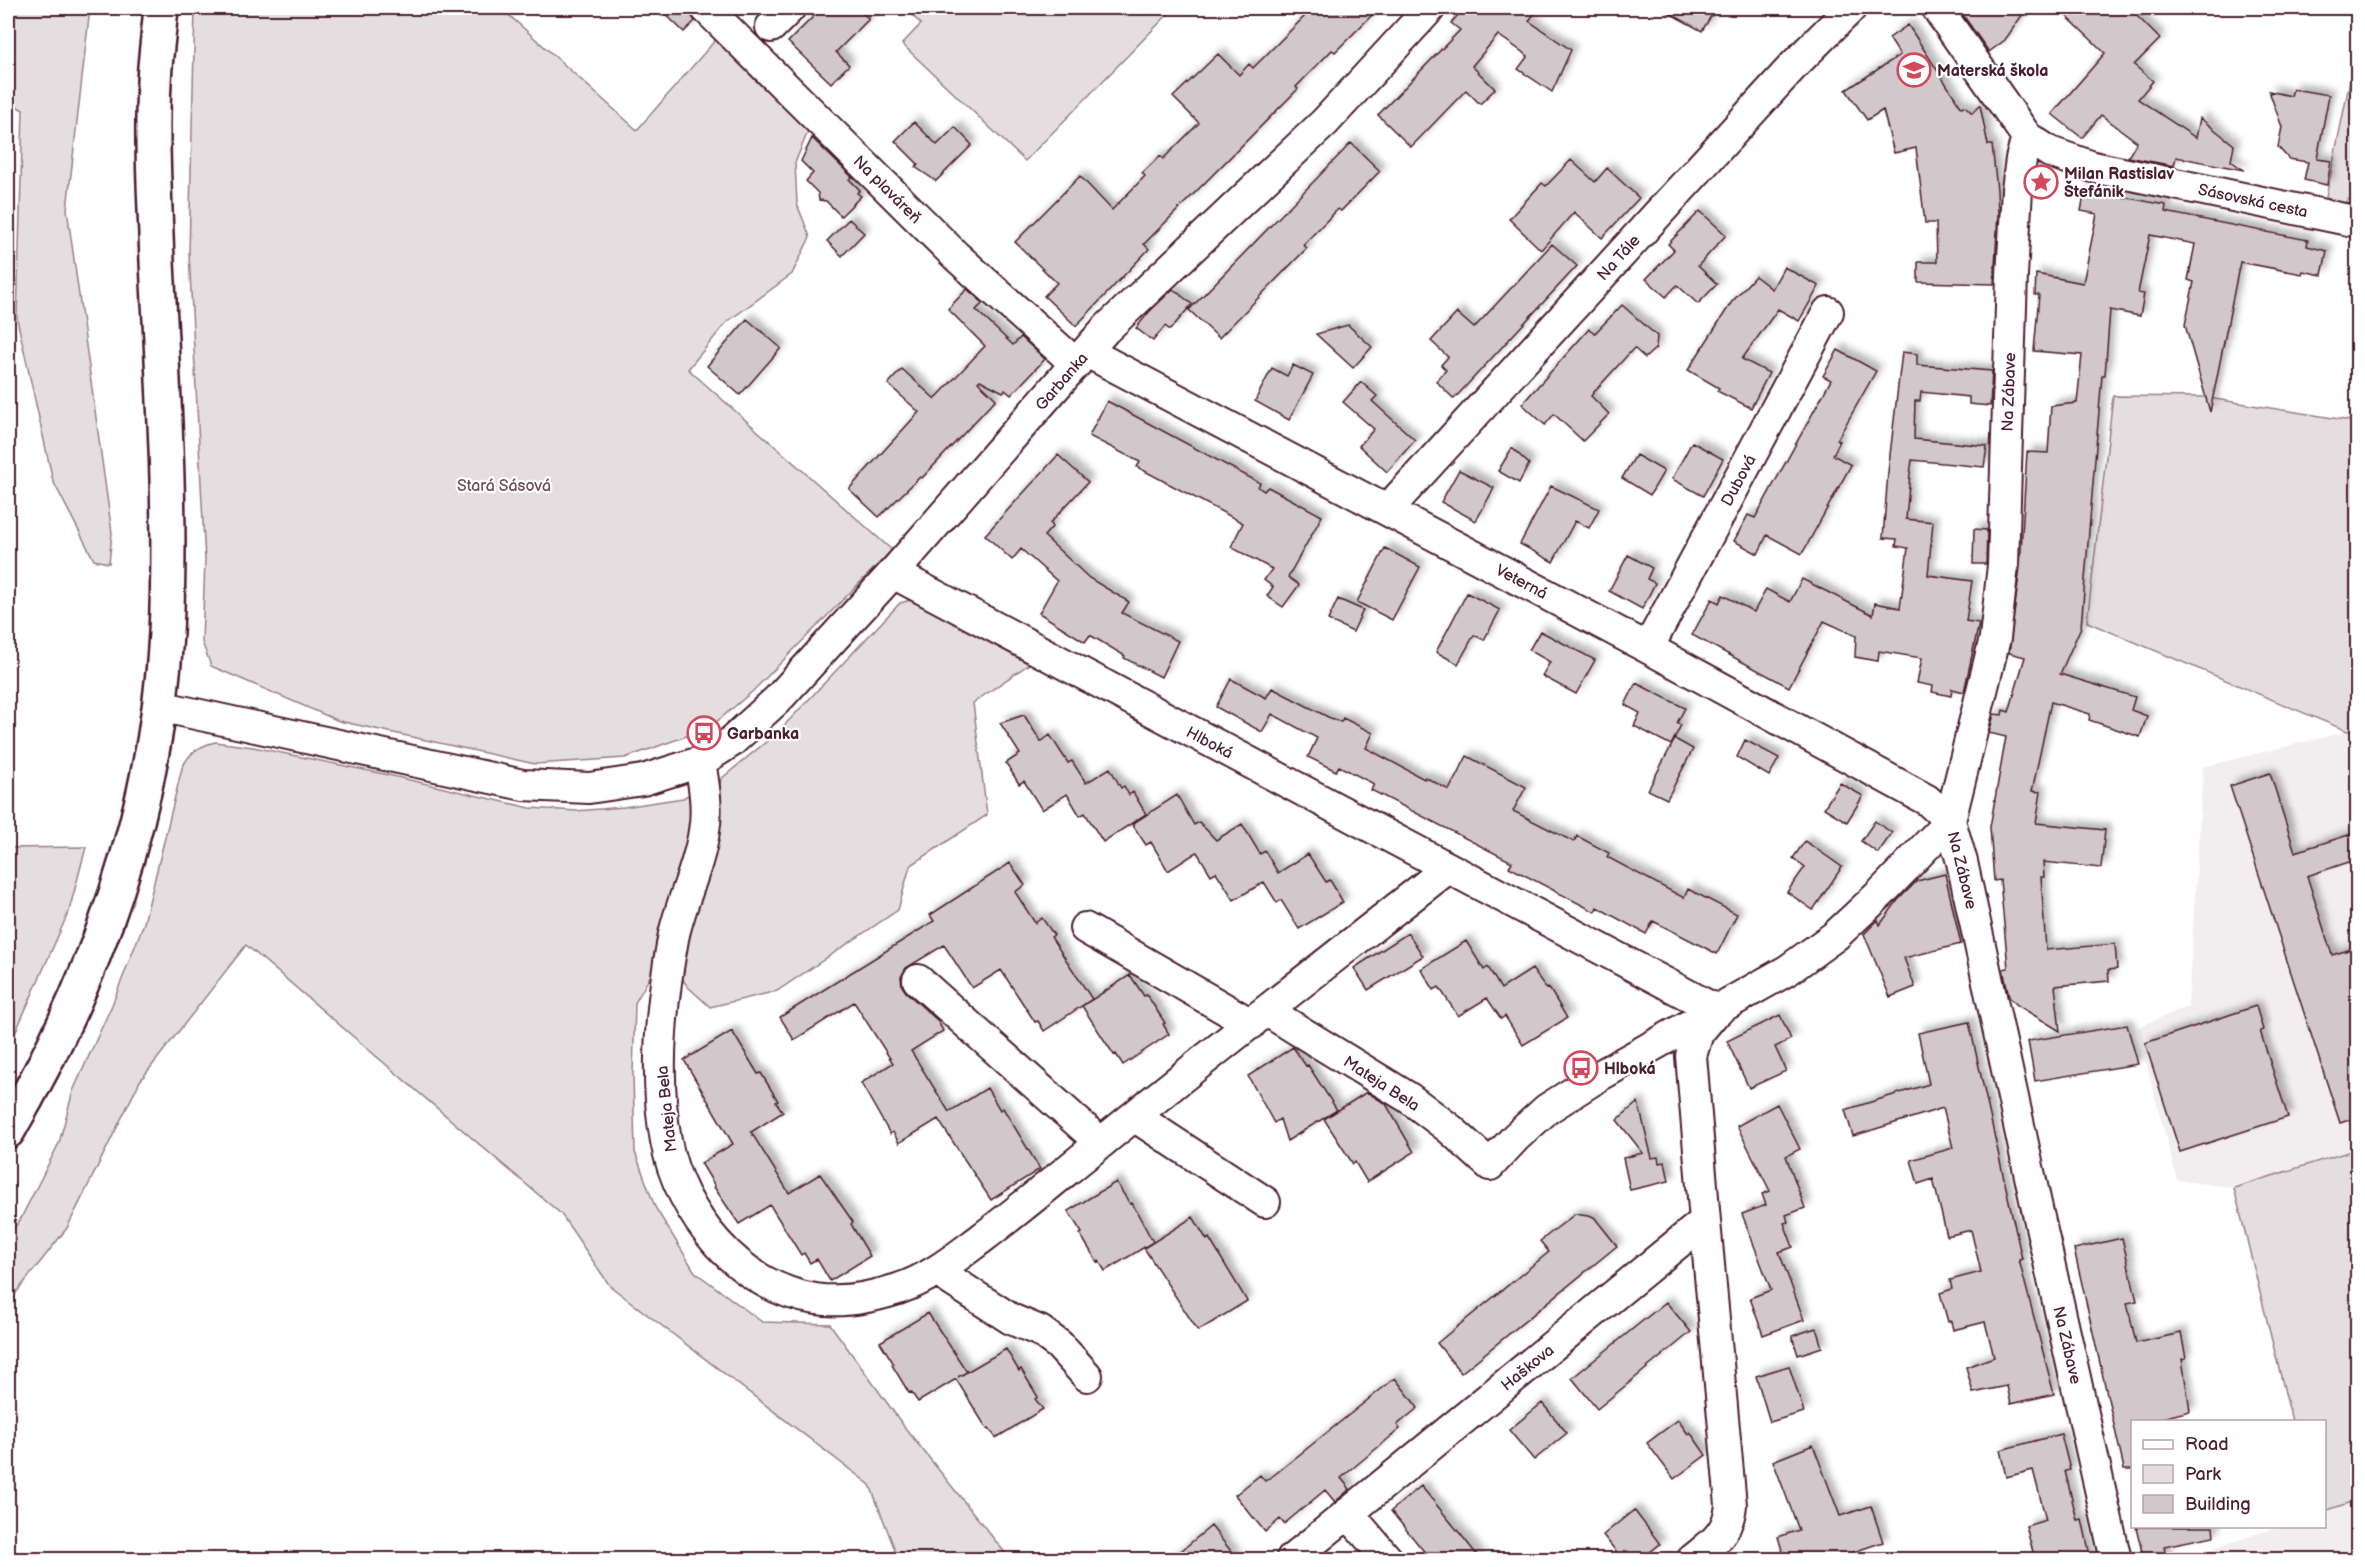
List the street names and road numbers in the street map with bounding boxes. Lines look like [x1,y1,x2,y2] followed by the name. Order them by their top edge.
[849,152,925,228] street label: Na plaváreň
[2196,181,2309,222] street label: Sásovská cesta
[1594,231,1645,285] street label: Na Tále
[1032,349,1092,415] street label: Garbanka
[1999,352,2020,432] street label: Na Zábave
[1718,452,1761,510] street label: Dubová
[1492,561,1550,604] street label: Veterná
[1183,723,1236,763] street label: Hlboká
[1943,830,1980,912] street label: Na Zábave
[1340,1053,1423,1116] street label: Mateja Bela
[654,1065,681,1153] street label: Mateja Bela
[2048,1305,2085,1387] street label: Na Zábave
[1498,1341,1558,1395] street label: Haškova

